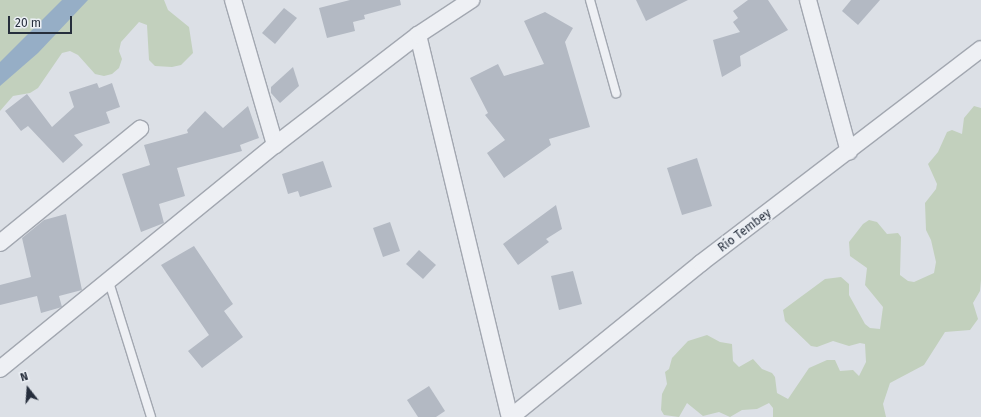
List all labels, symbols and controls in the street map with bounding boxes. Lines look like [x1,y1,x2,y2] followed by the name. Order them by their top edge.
[10,8,74,34] scale bar
[15,16,41,30] text: 20 m
[716,206,774,256] street label: Río Tembey
[8,369,48,409] north arrow
[19,370,30,384] text: N

